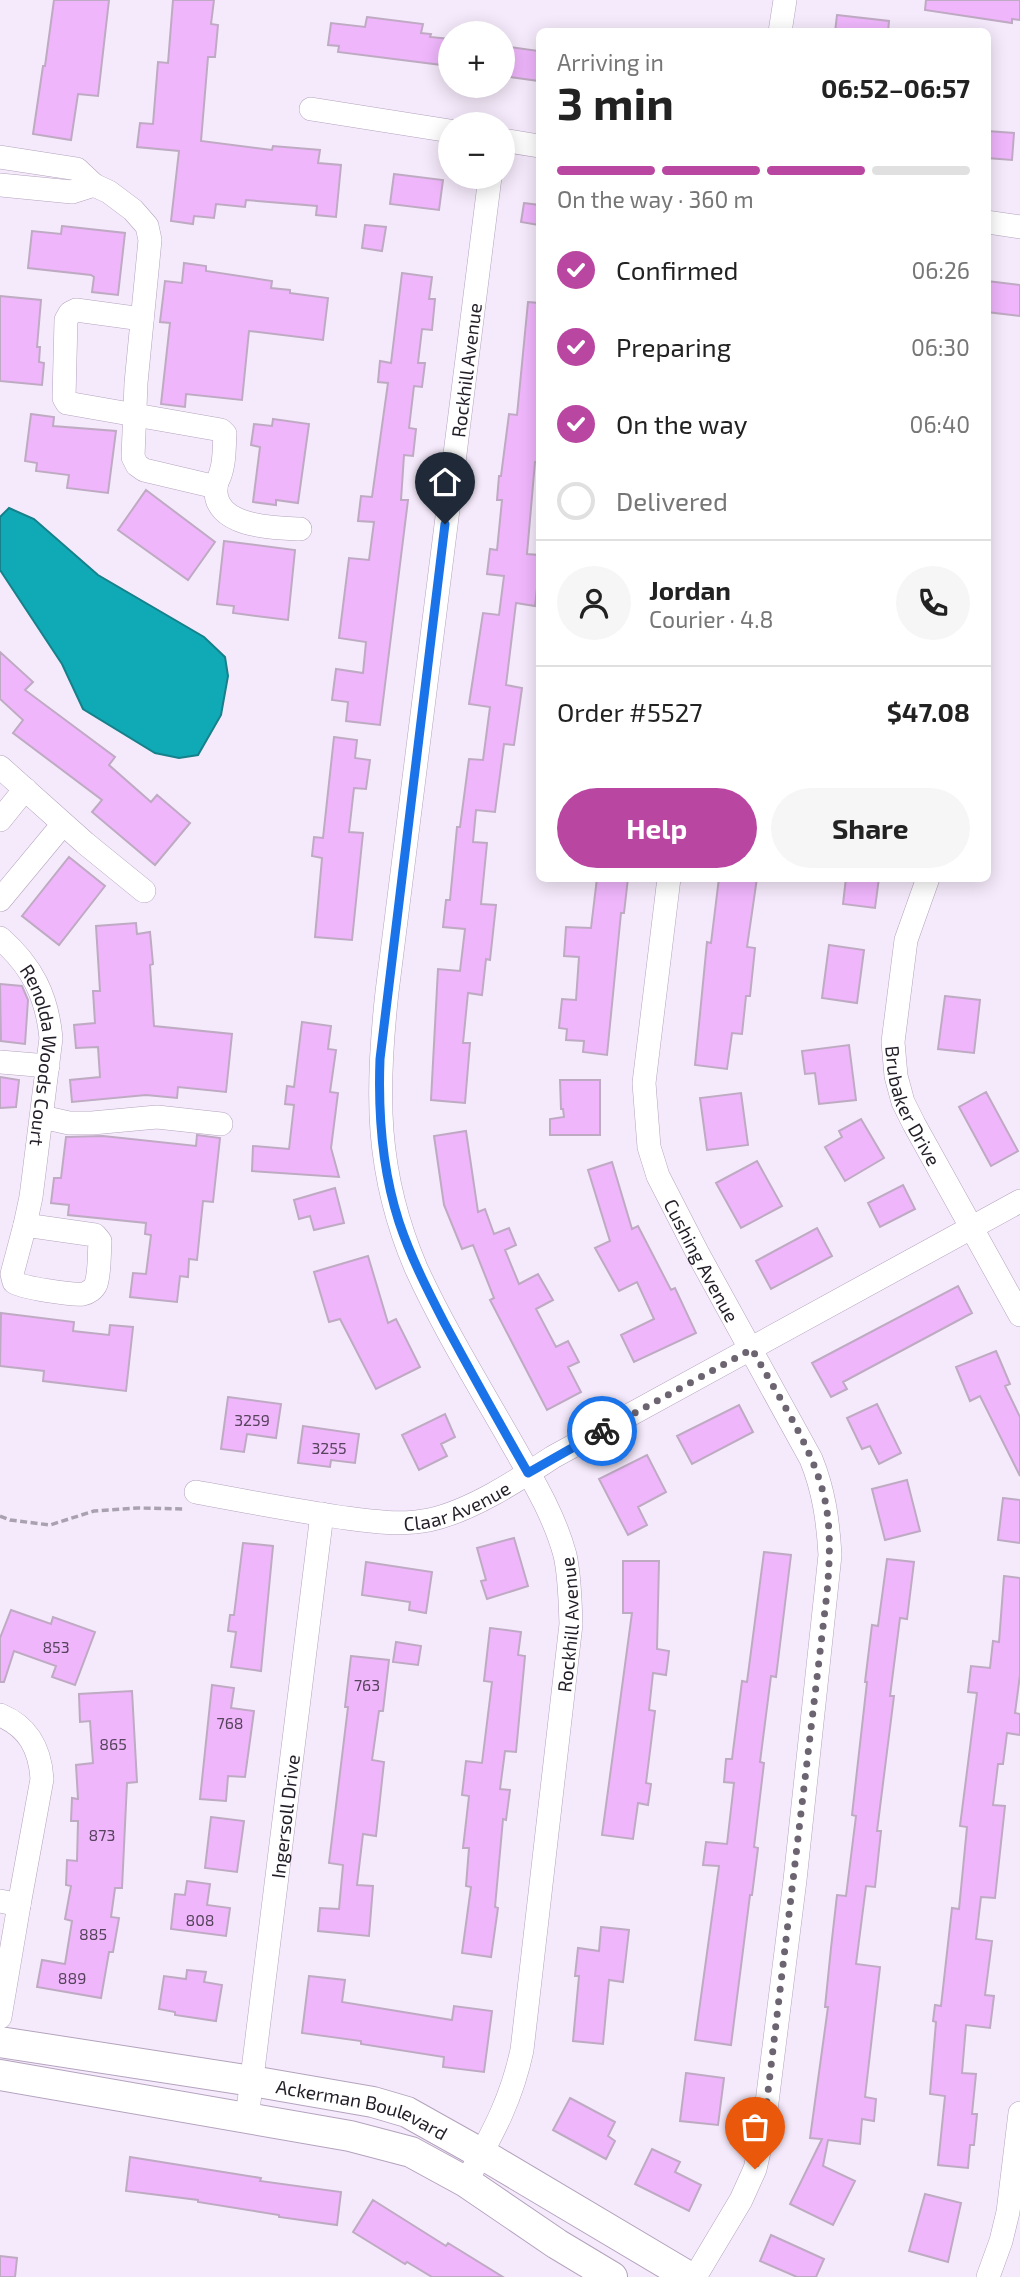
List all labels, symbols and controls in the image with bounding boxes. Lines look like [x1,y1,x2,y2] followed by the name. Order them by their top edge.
[438,21,515,189] map controls
[438,21,515,98] button: +
[557,48,664,76] text: Arriving in
[821,72,970,103] text: 06:52–06:57
[557,74,674,129] text: 3 min
[438,112,515,189] button: −
[557,185,754,213] text: On the way · 360 m
[557,251,595,289] icon: check
[616,254,739,285] text: Confirmed
[911,256,970,284] text: 06:26
[446,301,486,439] street label: Rockhill Avenue
[557,328,595,366] icon: check
[616,331,731,362] text: Preparing
[911,333,970,361] text: 06:30
[557,405,595,443] icon: check
[616,408,747,439] text: On the way
[910,410,970,438] text: 06:40
[415,452,475,524] pin
[426,463,464,501] icon: home
[616,485,728,516] text: Delivered
[557,566,631,640] button: person
[896,566,970,640] button: phone
[649,574,731,605] text: Jordan
[649,605,773,633] text: Courier · 4.8
[557,696,703,727] text: Order #5527
[887,696,970,727] text: $47.08
[557,788,757,868] button: Help
[771,788,970,868] button: Share
[16,959,63,1147] street label: Renolda Woods Court
[882,1044,946,1169] street label: Brubaker Drive
[660,1195,745,1326] street label: Cushing Avenue
[567,1396,637,1466] courier
[234,1410,270,1429] house number: 3259
[583,1412,621,1450] icon: bike
[311,1438,347,1457] house number: 3255
[403,1476,514,1534] street label: Claar Avenue
[552,1555,583,1693] street label: Rockhill Avenue
[42,1637,70,1656] house number: 853
[354,1675,380,1694] house number: 763
[216,1713,244,1732] house number: 768
[99,1734,127,1753] house number: 865
[265,1753,304,1880] street label: Ingersoll Drive
[89,1825,115,1844] house number: 873
[185,1910,215,1929] house number: 808
[79,1924,107,1943] house number: 885
[58,1968,86,1987] house number: 889
[274,2074,452,2144] street label: Ackerman Boulevard
[725,2097,785,2169] pin
[736,2108,774,2146] icon: bag

